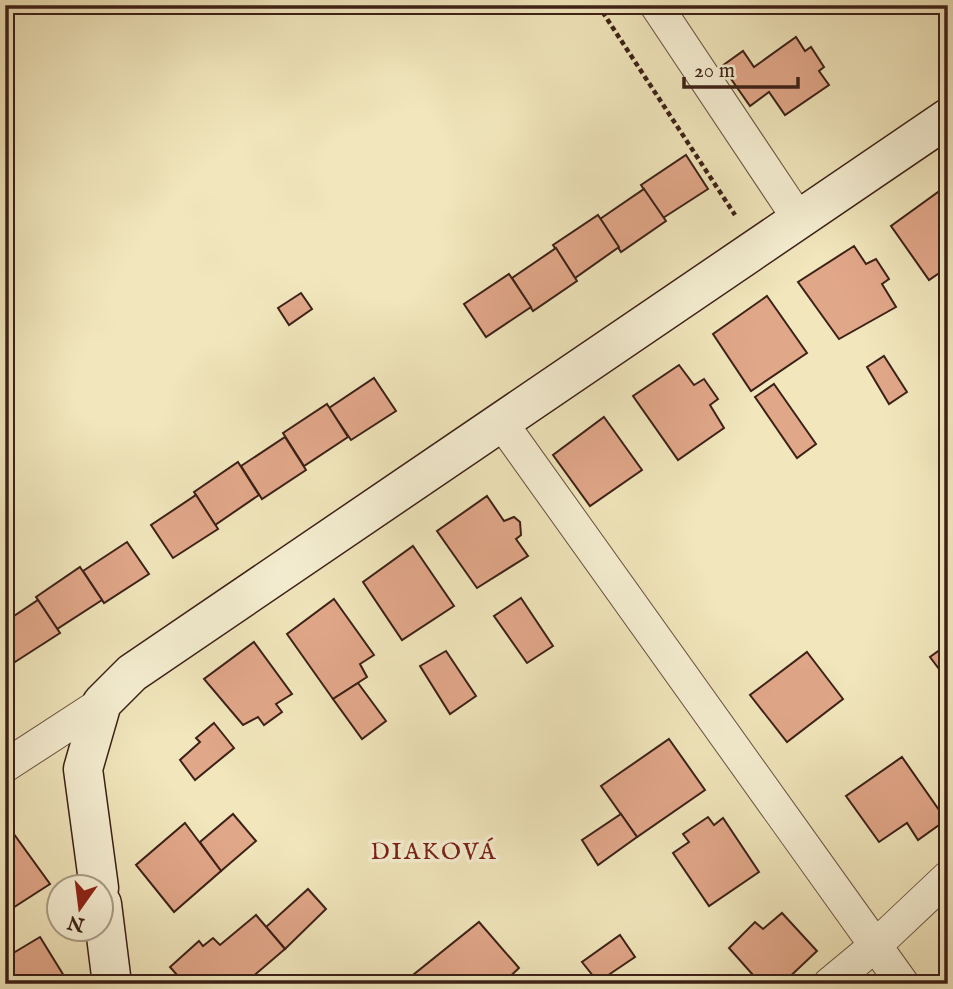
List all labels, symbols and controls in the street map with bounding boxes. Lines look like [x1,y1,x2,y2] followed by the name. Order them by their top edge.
[684,46,797,90] scale bar
[694,58,735,85] text: 20 m
[371,837,497,868] district label: DIAKOVÁ
[46,874,116,944] north arrow
[65,909,88,936] text: N

